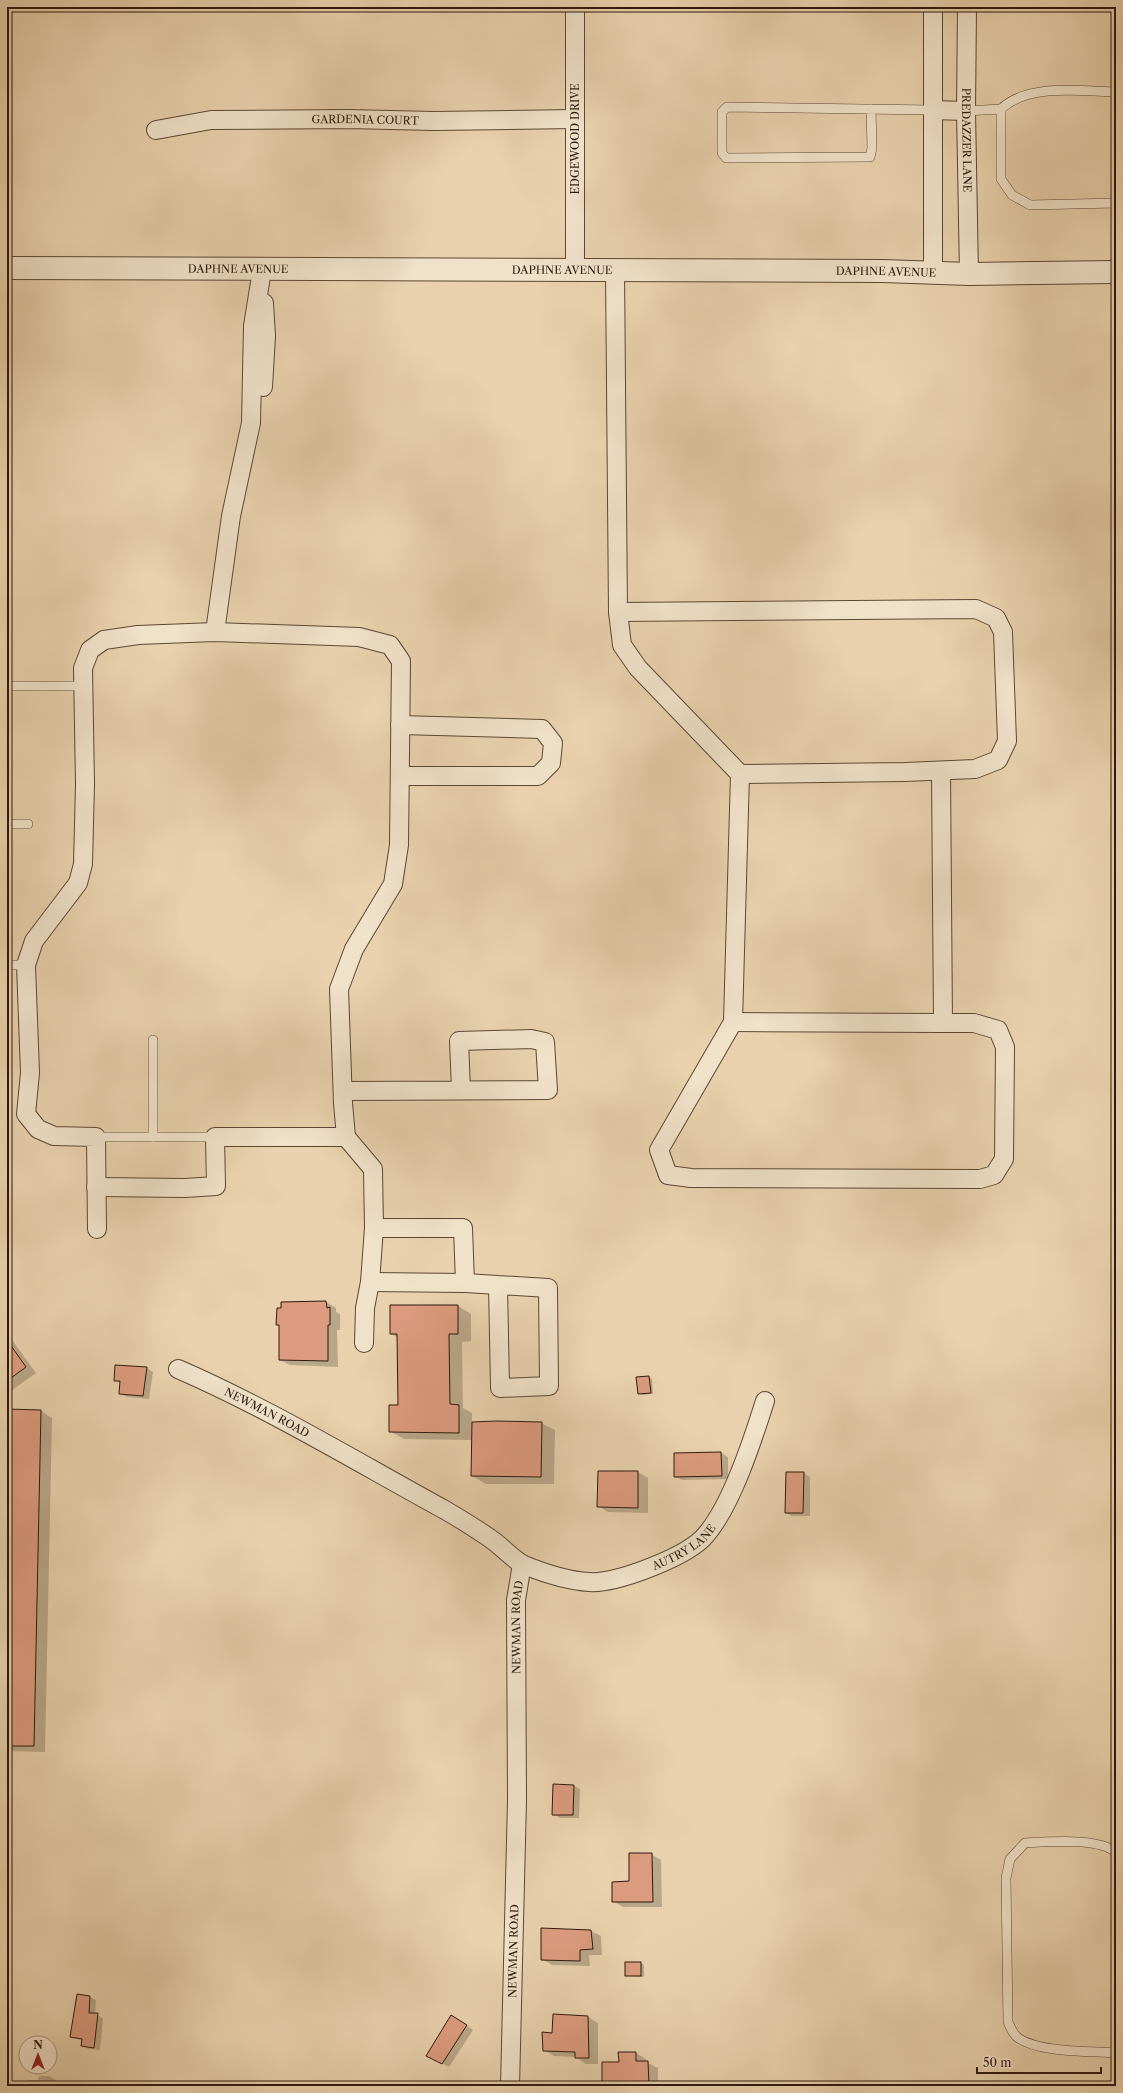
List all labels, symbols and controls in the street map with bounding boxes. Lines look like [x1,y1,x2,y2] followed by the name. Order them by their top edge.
[568,83,582,195] street label: EDGEWOOD DRIVE
[959,88,975,193] street label: PREDAZZER LANE
[311,112,420,128] street label: GARDENIA COURT
[188,262,289,276] street label: DAPHNE AVENUE
[512,263,613,277] street label: DAPHNE AVENUE
[836,264,937,280] street label: DAPHNE AVENUE
[222,1385,312,1440] street label: NEWMAN ROAD
[649,1521,719,1573] street label: AUTRY LANE
[509,1579,526,1674] street label: NEWMAN ROAD
[505,1904,521,1998] street label: NEWMAN ROAD
[18,2035,58,2075] north arrow
[33,2038,43,2052] text: N
[977,2049,1101,2075] scale bar
[983,2055,1012,2070] text: 50 m

